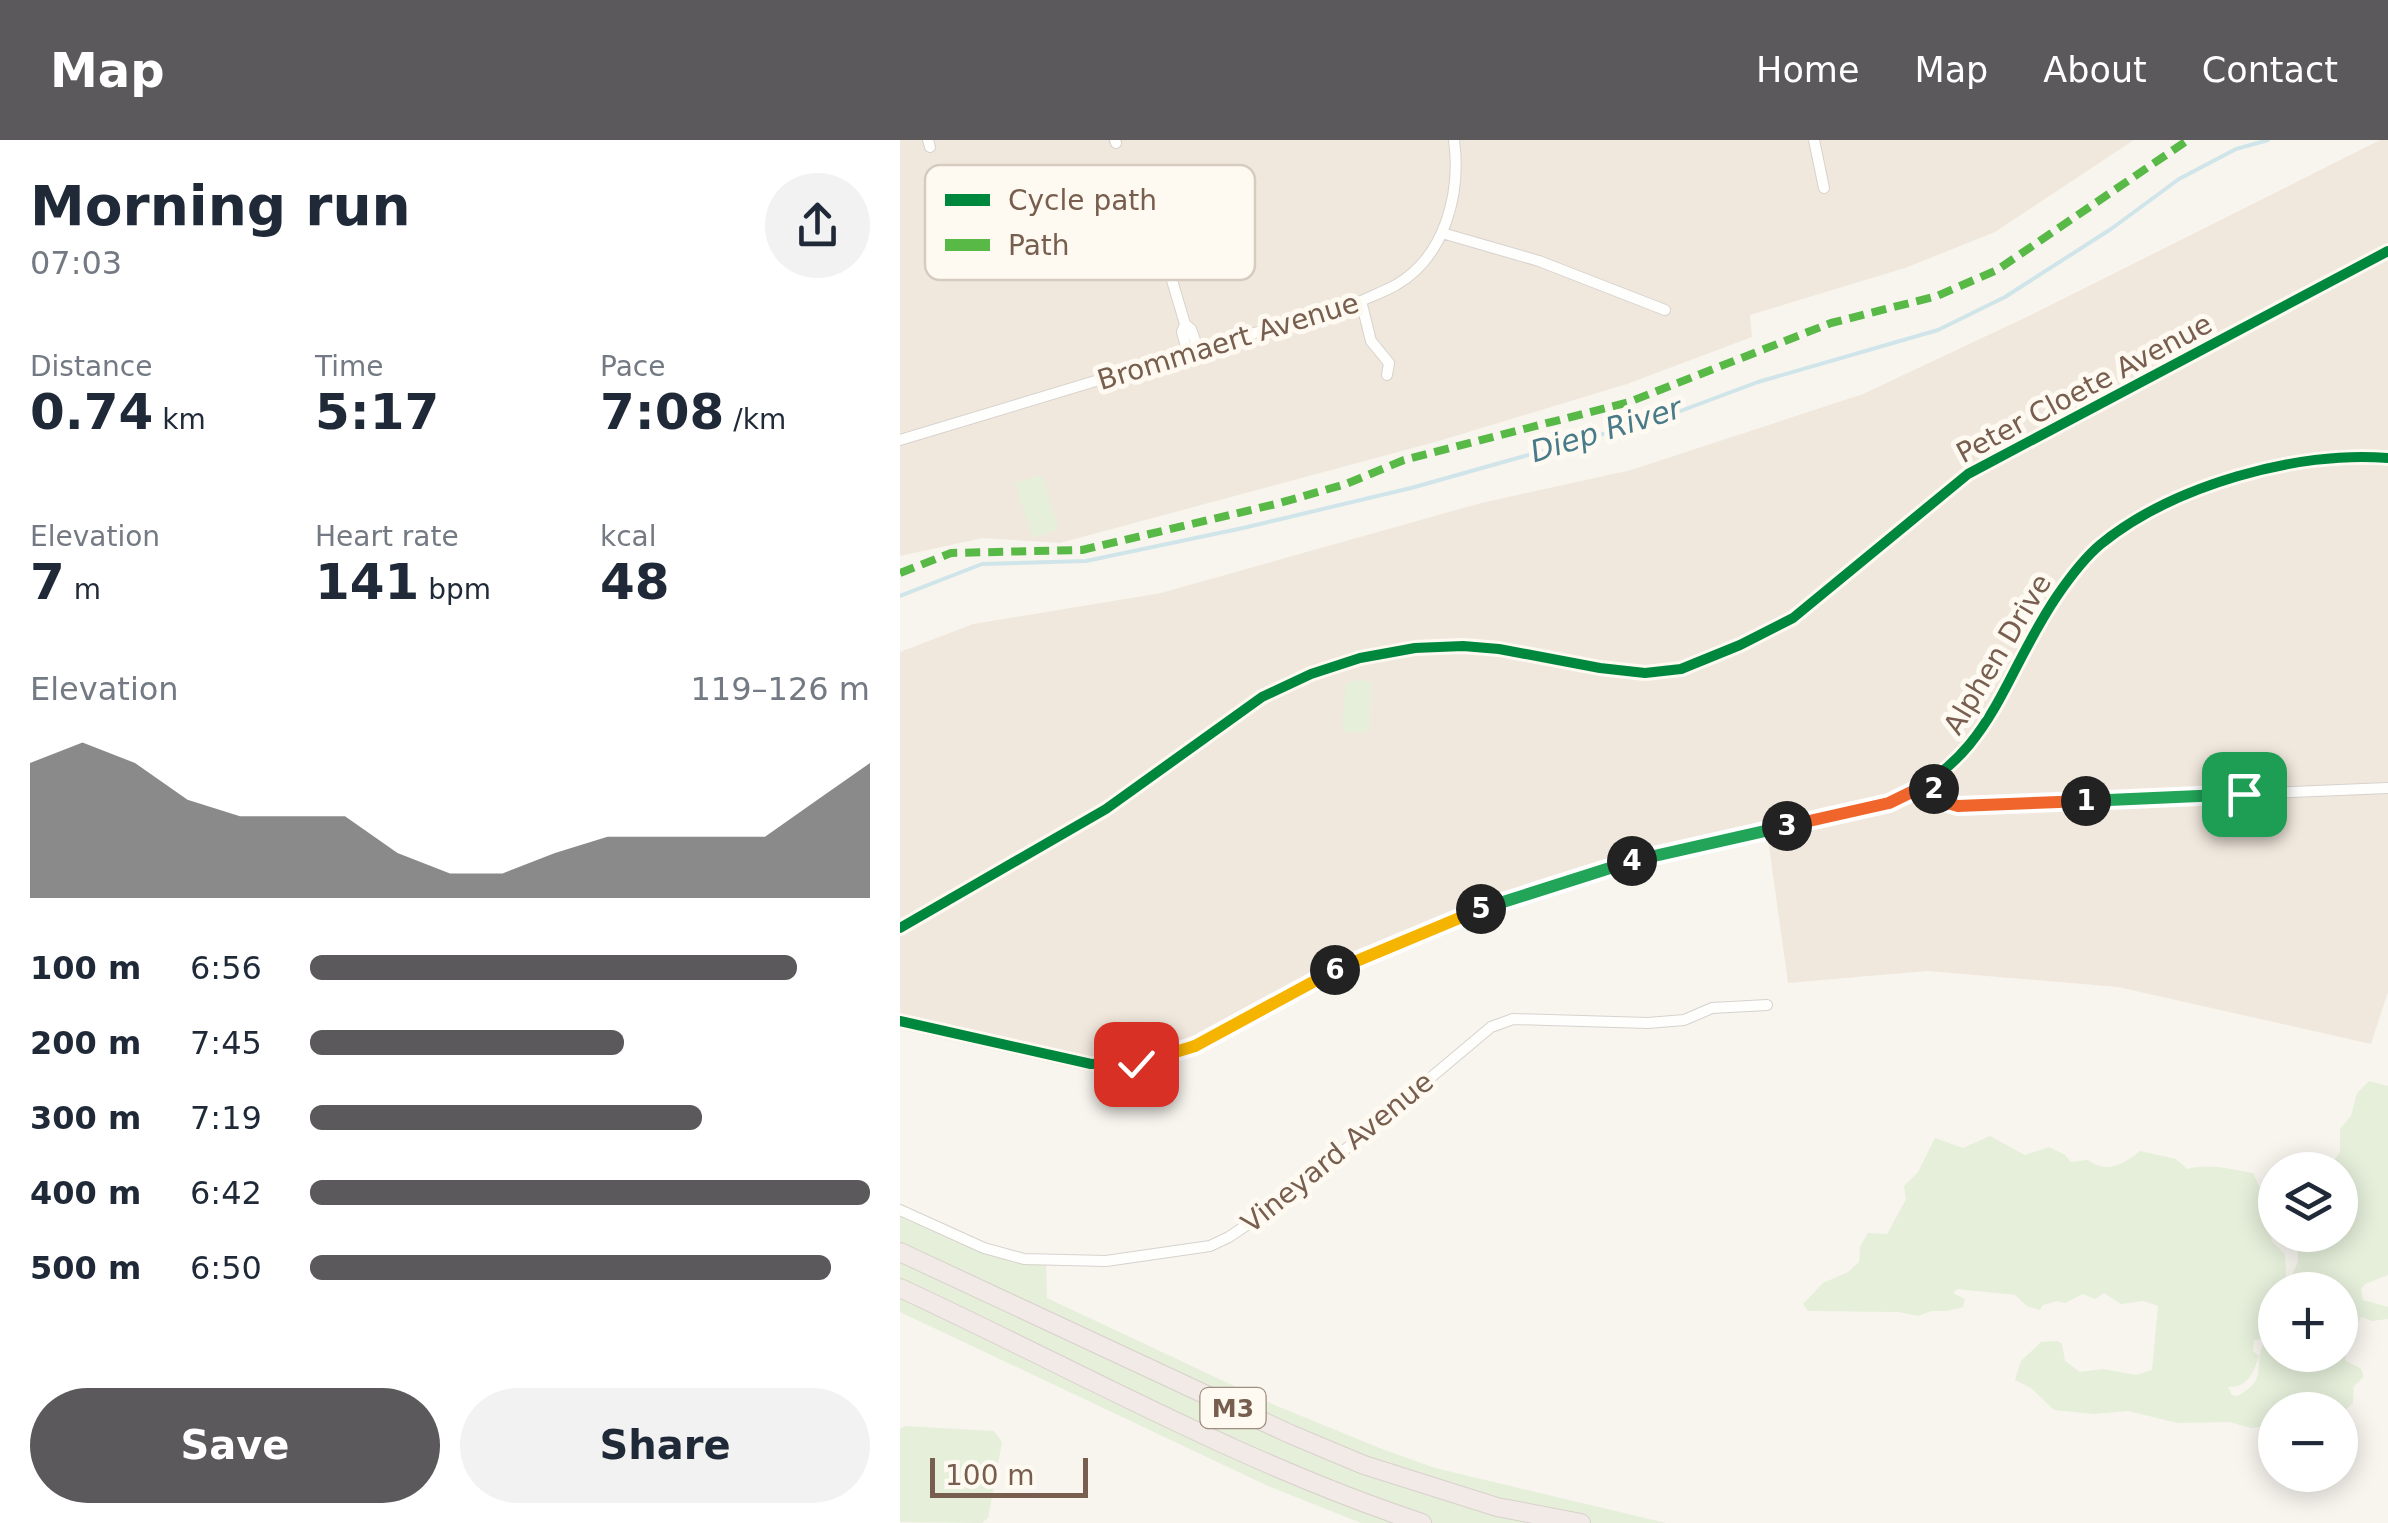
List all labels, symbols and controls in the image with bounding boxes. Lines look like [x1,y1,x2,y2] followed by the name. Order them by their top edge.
[50,42,165,98] text: Map
[1756,50,1859,90] text: Home
[1914,50,1988,90] text: Map
[2043,50,2147,90] text: About
[2202,50,2338,90] text: Contact
[925,165,1255,280] legend
[765,173,870,278] button: share
[30,174,411,238] text: Morning run
[1008,184,1157,217] text: Cycle path
[1008,229,1070,262] text: Path
[30,244,122,282] text: 07:03
[1093,286,1363,397] street label: Brommaert Avenue
[1951,307,2218,470] street label: Peter Cloete Avenue
[30,350,152,383] text: Distance
[315,350,384,383] text: Time
[600,350,665,383] text: Pace
[30,383,153,441] text: 0.74
[315,383,439,441] text: 5:17
[600,383,724,441] text: 7:08
[1526,389,1687,469] water label: Diep River
[153,403,206,436] text: km
[724,403,786,436] text: /km
[30,520,160,553] text: Elevation
[315,520,459,553] text: Heart rate
[600,520,657,553] text: kcal
[30,553,65,611] text: 7
[315,553,419,611] text: 141
[600,553,670,611] text: 48
[1937,568,2058,740] street label: Alphen Drive
[65,573,101,606] text: m
[419,573,491,606] text: bpm
[30,670,179,708] text: Elevation
[691,670,870,708] text: 119–126 m
[2202,752,2287,837] pin
[1909,764,1959,814] pin: 2
[2217,767,2272,822] icon: arrive
[1924,772,1944,805] text: 2
[2061,776,2111,826] pin: 1
[2076,784,2096,817] text: 1
[1762,801,1812,851] pin: 3
[1777,809,1797,842] text: 3
[1607,836,1657,886] pin: 4
[1622,844,1642,877] text: 4
[1456,884,1506,934] pin: 5
[1471,892,1491,925] text: 5
[1310,945,1360,995] pin: 6
[30,949,141,987] text: 100 m
[190,949,262,987] text: 6:56
[1325,953,1345,986] text: 6
[1094,1022,1179,1107] pin
[30,1024,141,1062] text: 200 m
[190,1024,262,1062] text: 7:45
[1109,1037,1164,1092] icon: check
[1235,1065,1440,1240] street label: Vineyard Avenue
[30,1099,141,1137] text: 300 m
[190,1099,262,1137] text: 7:19
[2258,1152,2358,1492] map controls
[2258,1152,2358,1252] button: layers
[30,1174,141,1212] text: 400 m
[190,1174,262,1212] text: 6:42
[30,1249,141,1287] text: 500 m
[190,1249,262,1287] text: 6:50
[2258,1272,2358,1372] button: +
[30,1388,440,1503] button: Save
[460,1388,870,1503] button: Share
[1200,1388,1266,1428] road number: M3
[2258,1392,2358,1492] button: −
[930,1453,1088,1498] scale bar
[945,1459,1035,1492] text: 100 m

